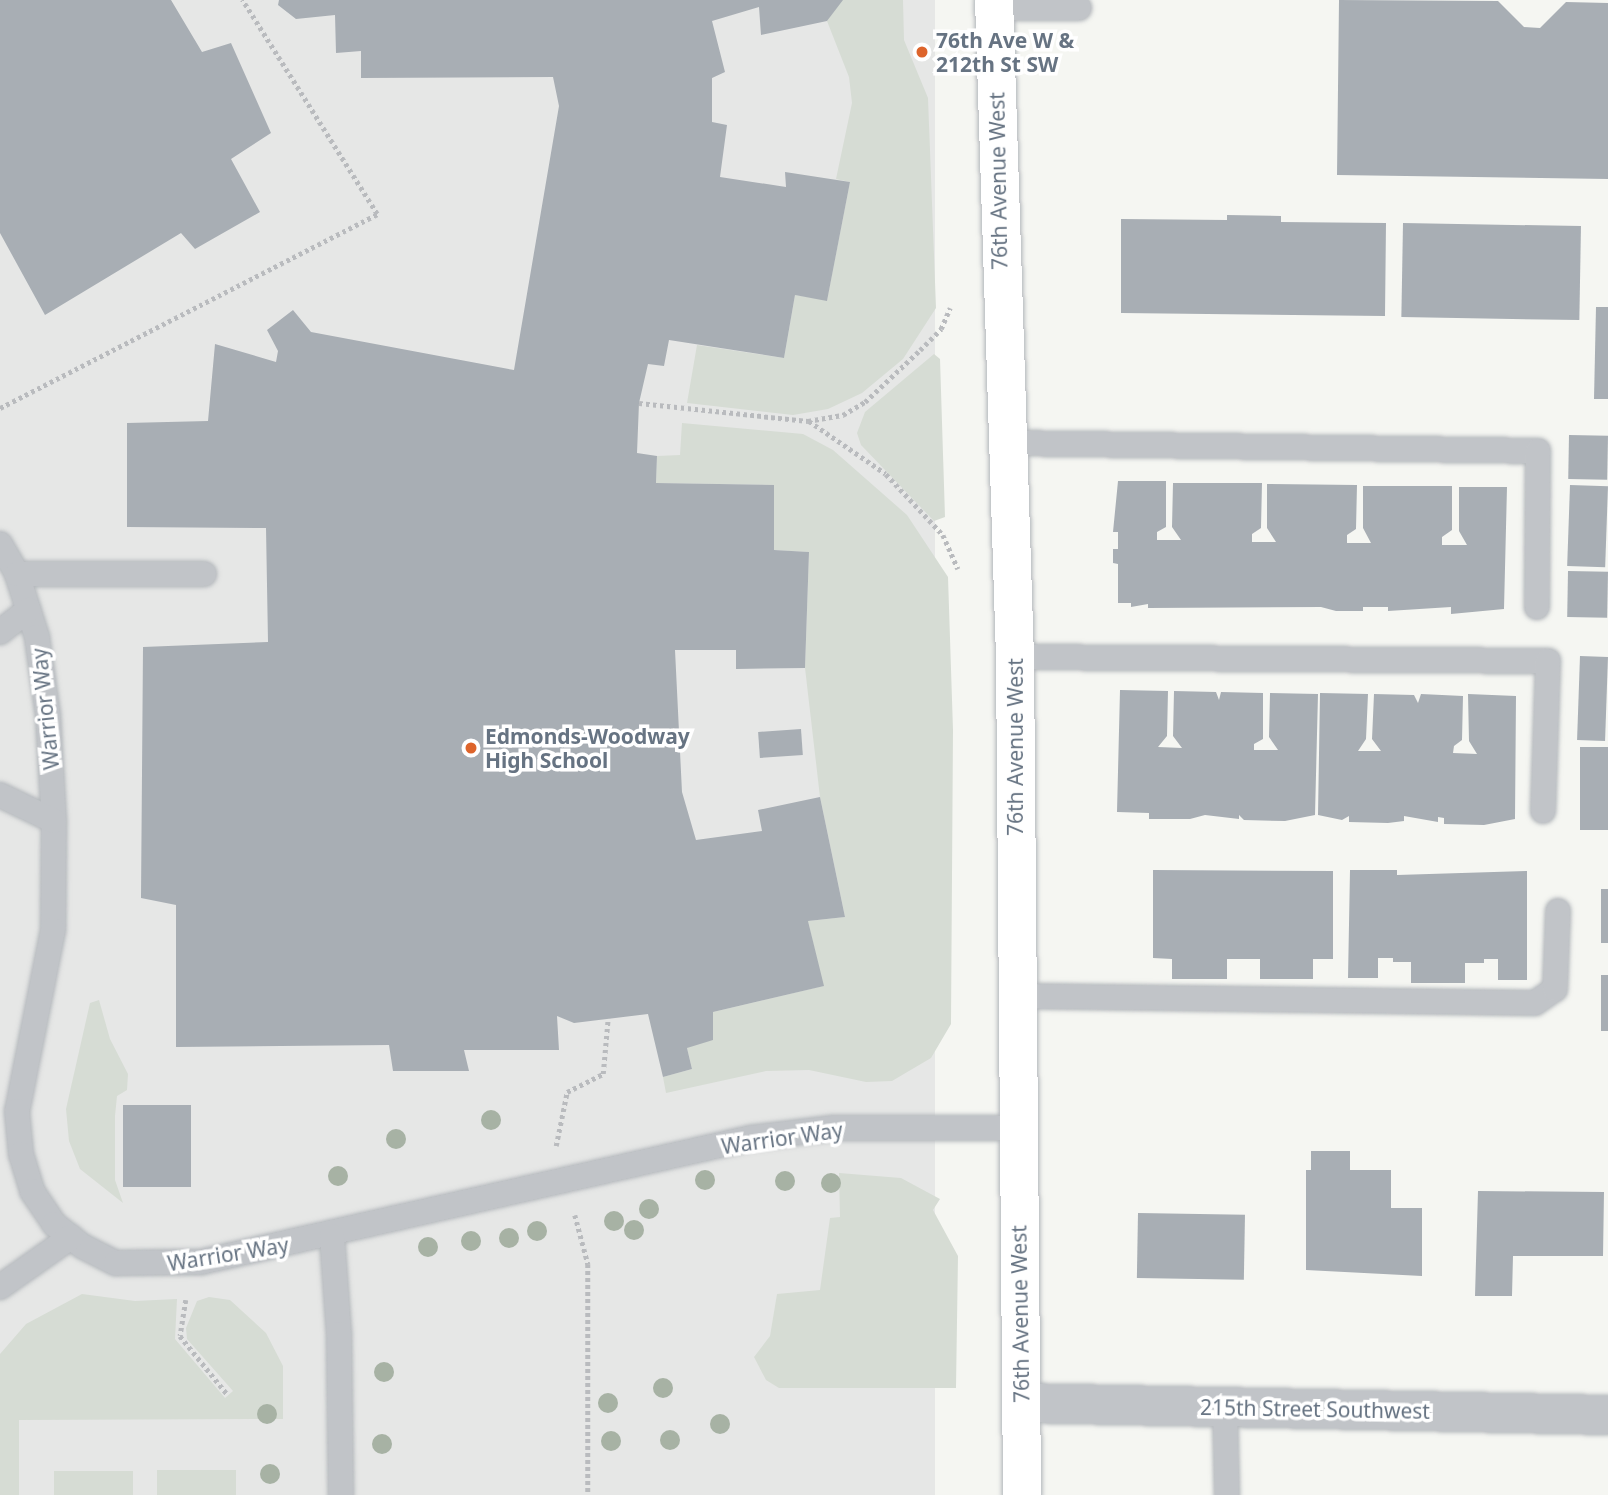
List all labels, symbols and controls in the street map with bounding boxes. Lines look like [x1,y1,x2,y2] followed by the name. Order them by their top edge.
[936,27,1074,77] place label: 76th Ave W & 212th St SW
[914,44,930,60] marker: 76th Ave W & 212th St SW
[984,92,1012,270] street label: 76th Avenue West
[26,647,64,771] street label: Warrior Way
[1002,658,1028,836] street label: 76th Avenue West
[485,723,690,773] place label: Edmonds-Woodway High School
[463,740,479,756] marker: Edmonds-Woodway High School
[720,1117,844,1159] street label: Warrior Way
[1006,1225,1034,1403] street label: 76th Avenue West
[166,1232,290,1276] street label: Warrior Way
[1200,1394,1430,1424] street label: 215th Street Southwest

